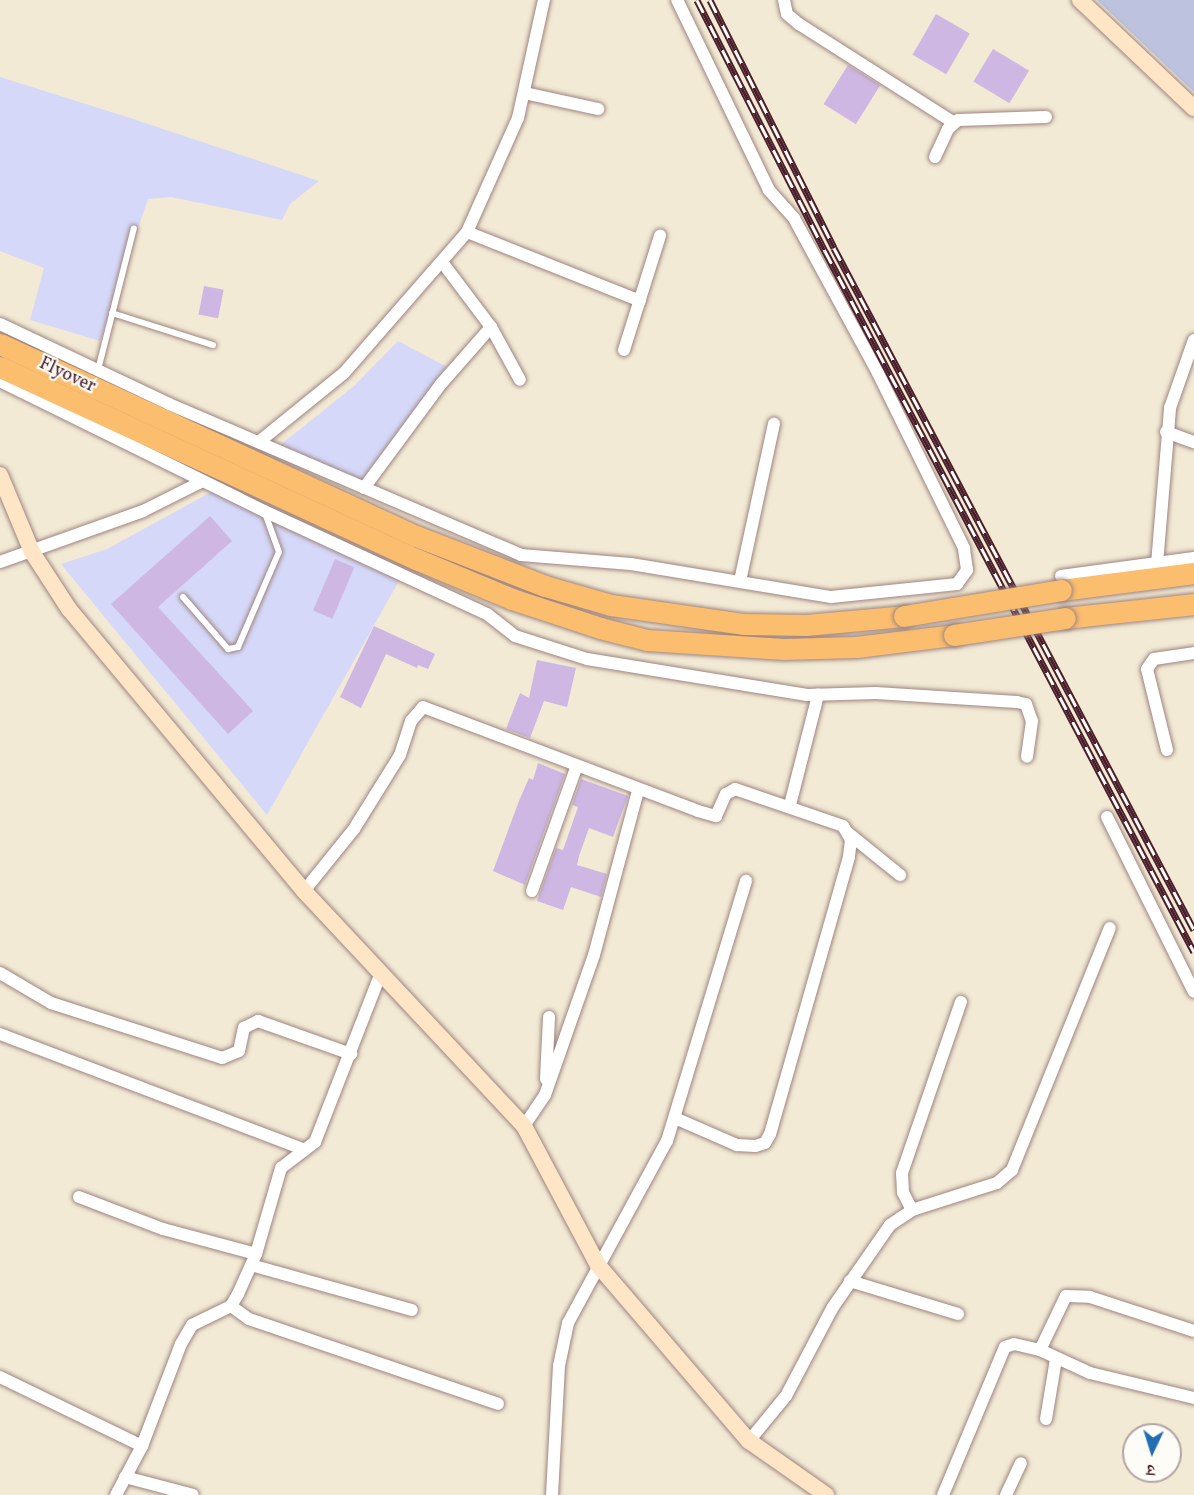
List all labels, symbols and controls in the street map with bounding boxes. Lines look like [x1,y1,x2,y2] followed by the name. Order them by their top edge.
[35,354,99,398] street label: Flyover
[1122,1423,1182,1483] north arrow
[1146,1458,1156,1480] text: उ

